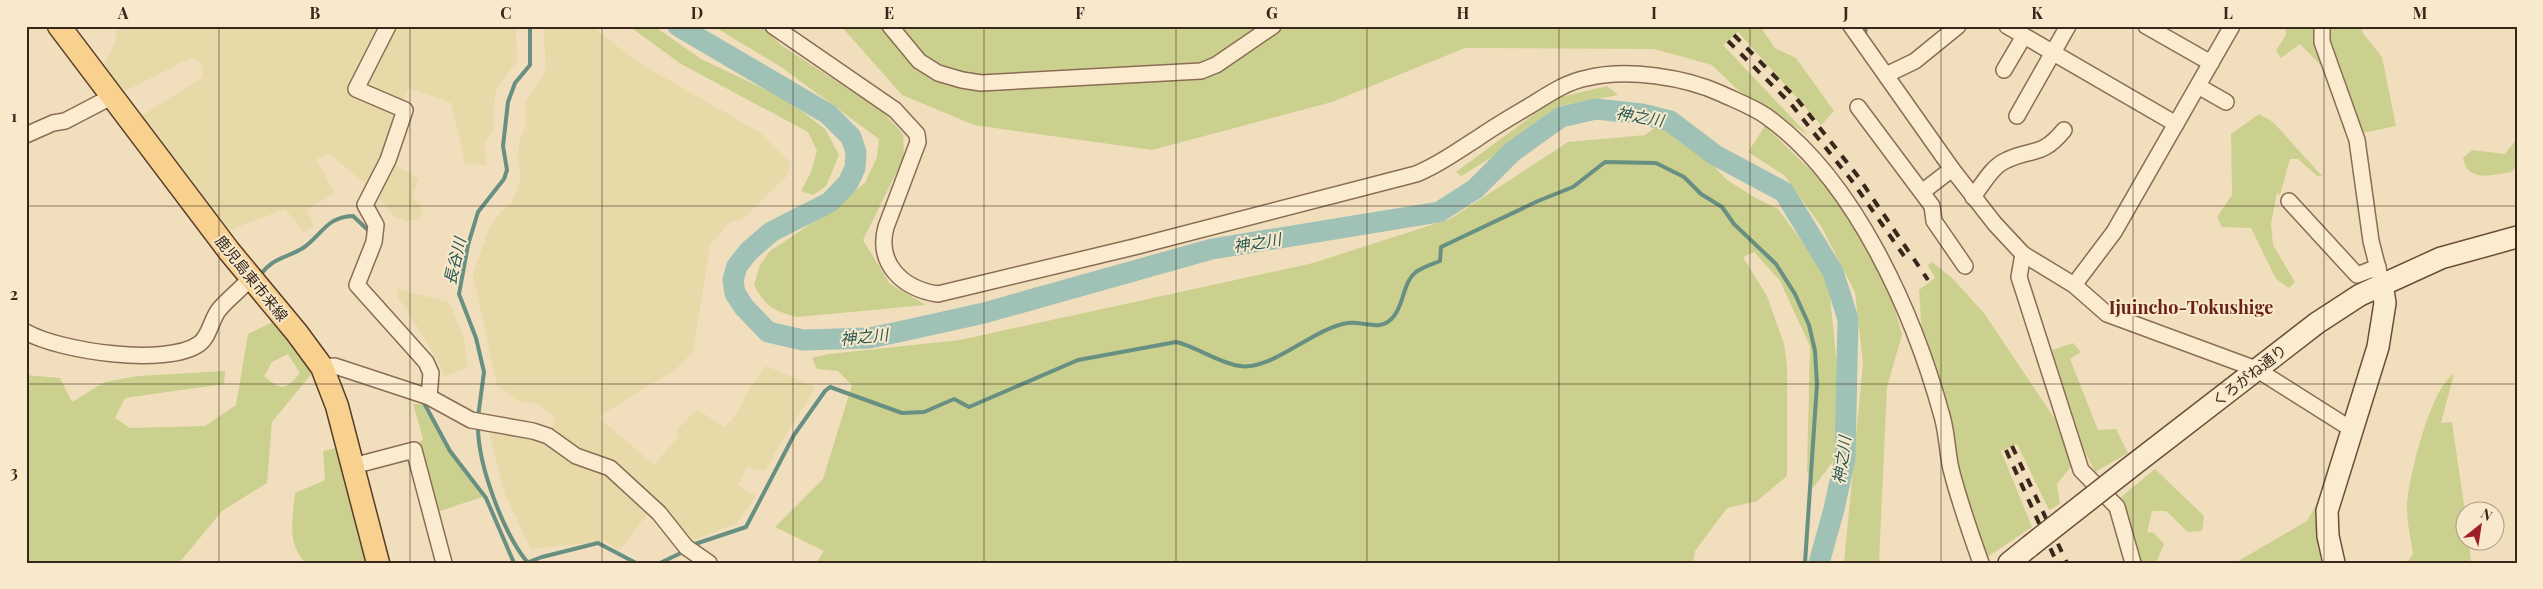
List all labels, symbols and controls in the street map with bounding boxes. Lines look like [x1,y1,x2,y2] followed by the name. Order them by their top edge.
[117,2,129,23] text: A
[310,2,321,23] text: B
[500,2,512,23] text: C
[691,2,703,23] text: D
[884,2,894,23] text: E
[1075,2,1085,23] text: F
[1266,2,1278,23] text: G
[1457,2,1470,23] text: H
[1651,2,1657,23] text: I
[1842,2,1849,23] text: J
[2031,2,2043,23] text: K
[2223,2,2233,23] text: L
[2413,2,2428,23] text: M
[1615,101,1667,131] water label: 神之川
[11,105,17,126] text: 1
[1232,228,1284,256] water label: 神之川
[211,231,293,325] street label: 鹿児島東市来線
[438,233,470,287] water label: 長谷川
[10,283,18,304] text: 2
[2109,295,2273,319] district label: Ijuincho-Tokushige
[839,323,891,349] water label: 神之川
[2207,339,2291,411] street label: くろがね通り
[1827,433,1855,485] water label: 神之川
[10,461,18,482] text: 3
[2456,502,2506,552] north arrow
[2478,504,2496,525] text: N

